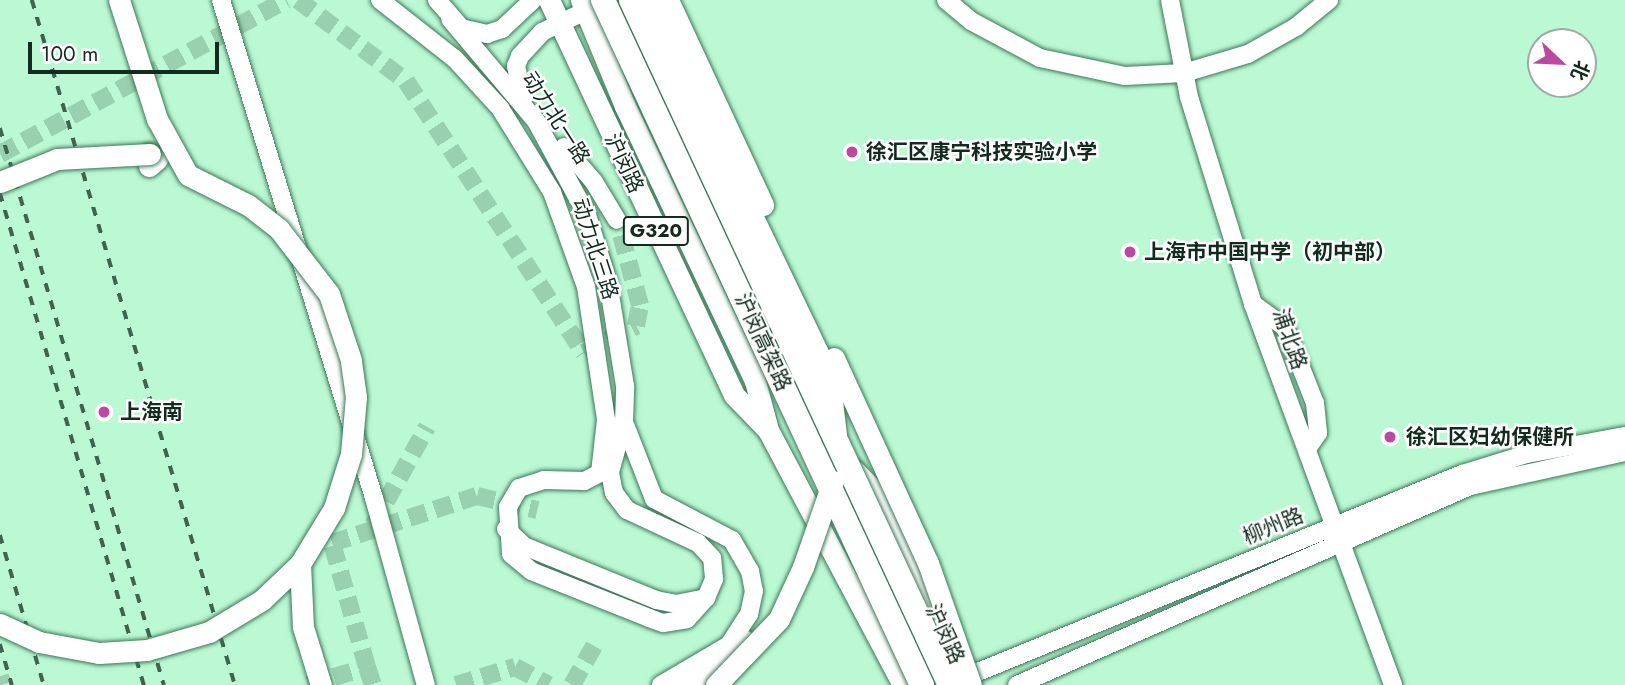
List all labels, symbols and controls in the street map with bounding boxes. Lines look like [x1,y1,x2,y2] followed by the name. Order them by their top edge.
[32,28,222,72] scale bar
[1527,28,1597,98] north arrow
[41,39,98,69] text: 100 m
[1564,57,1596,85] text: 北
[517,67,595,169] street label: 动力北一路
[599,129,649,197] street label: 沪闵路
[866,139,1097,165] place label: 徐汇区康宁科技实验小学
[844,144,860,160] marker: 徐汇区康宁科技实验小学
[567,195,623,303] street label: 动力北三路
[623,216,689,246] road number: G320
[1144,239,1396,265] place label: 上海市中国中学（初中部）
[1122,244,1138,260] marker: 上海市中国中学（初中部）
[729,289,797,395] street label: 沪闵高架路
[1268,305,1312,373] street label: 浦北路
[120,399,183,425] place label: 上海南
[94,402,114,422] marker: 上海南
[1406,424,1574,450] place label: 徐汇区妇幼保健所
[1380,427,1400,447] marker: 徐汇区妇幼保健所
[1239,503,1307,549] street label: 柳州路
[920,600,970,668] street label: 沪闵路

